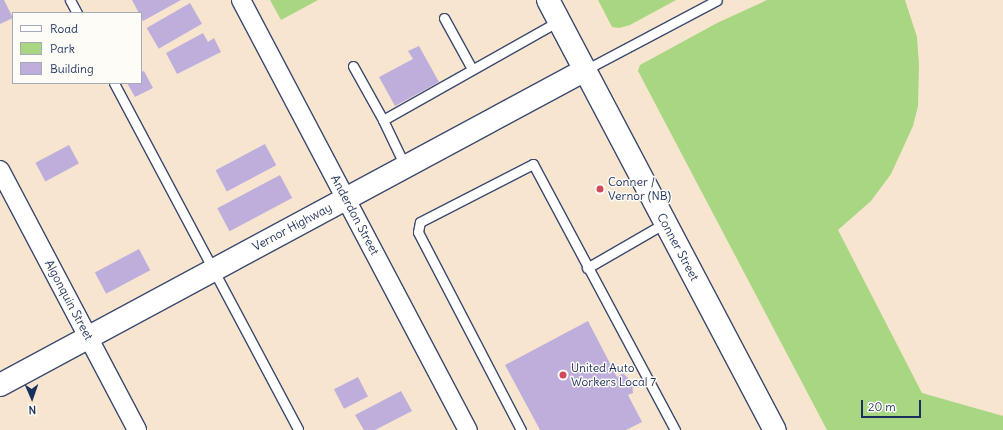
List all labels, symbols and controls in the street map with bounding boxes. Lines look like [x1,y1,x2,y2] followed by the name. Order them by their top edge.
[12,12,142,84] legend
[50,21,78,36] text: Road
[50,41,75,56] text: Park
[50,61,94,76] text: Building
[328,173,382,257] street label: Anderdon Street
[608,175,671,203] place label: Conner / Vernor (NB)
[595,184,605,194] marker: Conner / Vernor (NB)
[250,200,334,254] street label: Vernor Highway
[654,211,702,283] street label: Conner Street
[42,257,96,343] street label: Algonquin Street
[571,361,656,389] place label: United Auto Workers Local 7
[558,370,568,380] marker: United Auto Workers Local 7
[12,378,52,418] north arrow
[863,392,923,418] scale bar
[868,399,896,414] text: 20 m
[28,403,36,417] text: N

